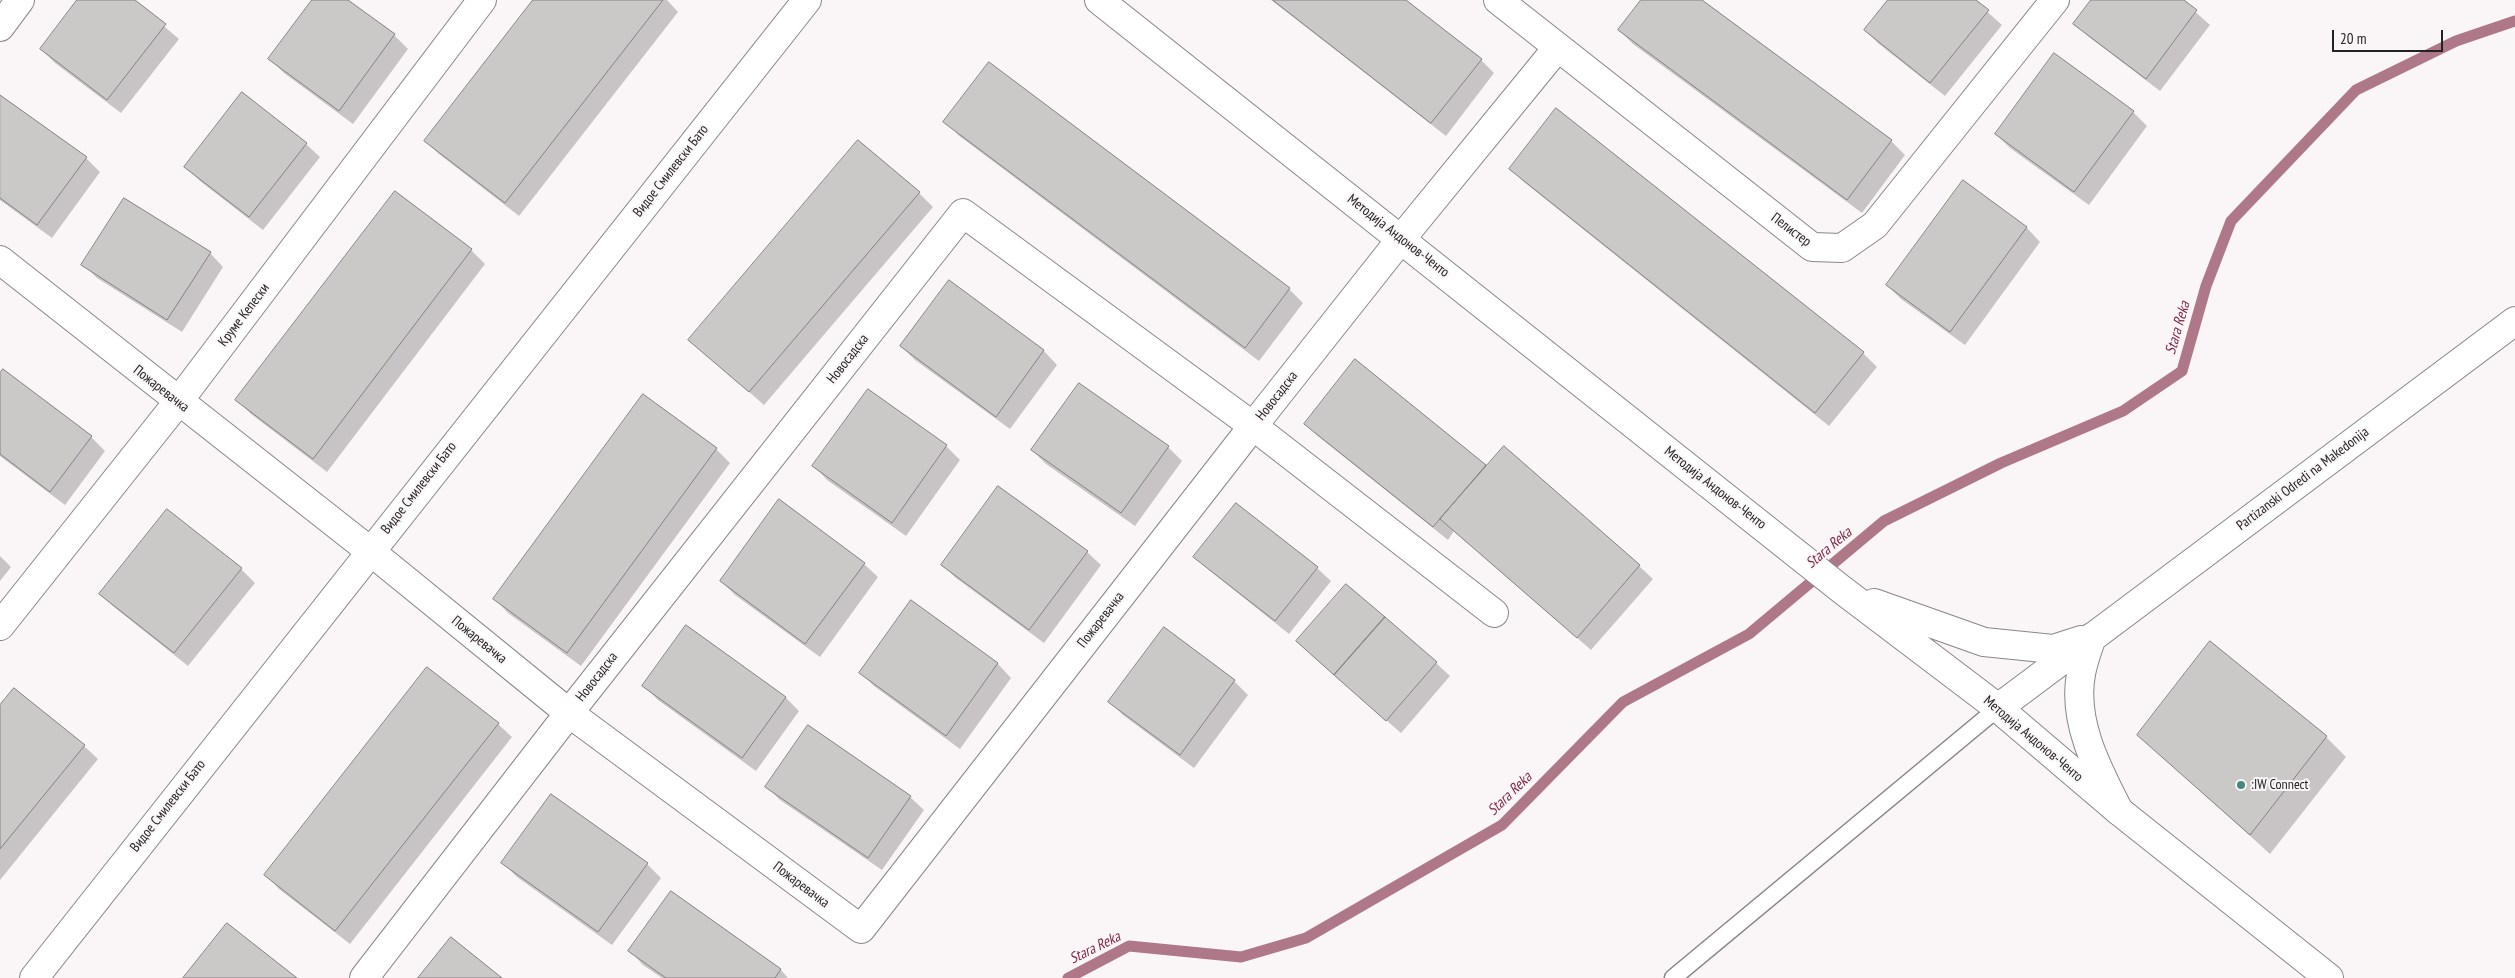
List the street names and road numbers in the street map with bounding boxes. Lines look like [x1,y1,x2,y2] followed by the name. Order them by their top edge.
[630,122,712,220] street label: Видое Смилевски Бато
[1344,191,1452,281] street label: Методија Андонов-Ченто
[1768,210,1814,250] street label: Пелистер
[215,280,273,350] street label: Круме Кепески
[824,331,872,387] street label: Новосадска
[130,362,192,416] street label: Пожаревачка
[1253,368,1301,424] street label: Новосадска
[2234,424,2372,534] street label: Partizanski Odredi na Makedonija
[378,439,460,537] street label: Видое Смилевски Бато
[1661,443,1769,533] street label: Методија Андонов-Ченто
[1074,589,1128,651] street label: Пожаревачка
[448,613,510,667] street label: Пожаревачка
[573,649,621,705] street label: Новосадска
[1980,692,2086,786] street label: Методија Андонов-Ченто
[127,757,209,855] street label: Видое Смилевски Бато
[770,858,832,912] street label: Пожаревачка

